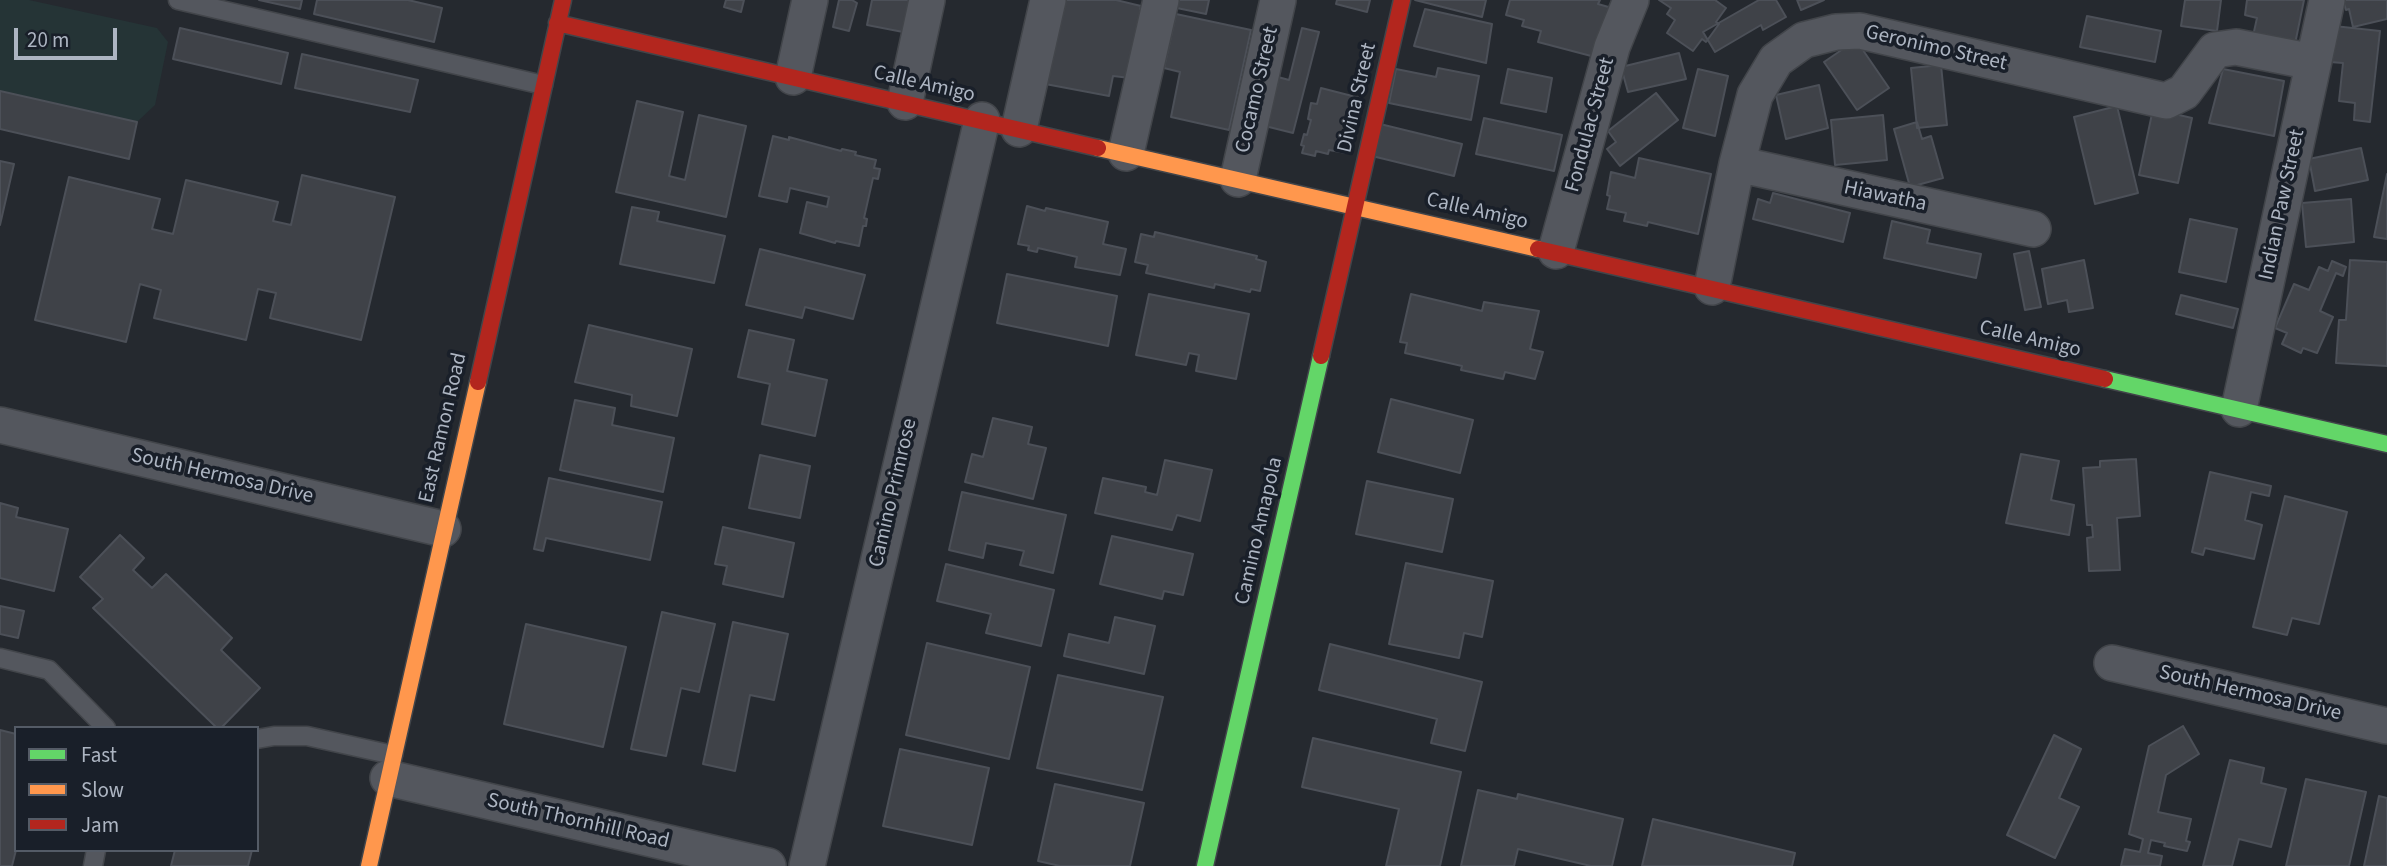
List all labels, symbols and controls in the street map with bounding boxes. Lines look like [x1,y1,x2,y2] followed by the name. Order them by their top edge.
[18,14,121,58] scale bar
[1863,21,2009,77] street label: Geronimo Street
[1231,24,1285,156] street label: Cocamo Street
[27,25,69,55] text: 20 m
[1333,41,1383,155] street label: Divina Street
[1561,55,1621,195] street label: Fondulac Street
[871,61,977,109] street label: Calle Amigo
[2255,127,2311,283] street label: Indian Paw Street
[1841,176,1929,218] street label: Hiawatha
[1424,188,1530,236] street label: Calle Amigo
[1977,316,2083,364] street label: Calle Amigo
[414,350,474,506] street label: East Ramon Road
[865,416,923,570] street label: Camino Primrose
[129,444,315,510] street label: South Hermosa Drive
[1231,455,1289,607] street label: Camino Amapola
[2157,661,2343,727] street label: South Hermosa Drive
[14,726,259,852] legend
[81,740,117,770] text: Fast
[81,775,124,805] text: Slow
[484,789,672,855] street label: South Thornhill Road
[81,810,119,840] text: Jam

